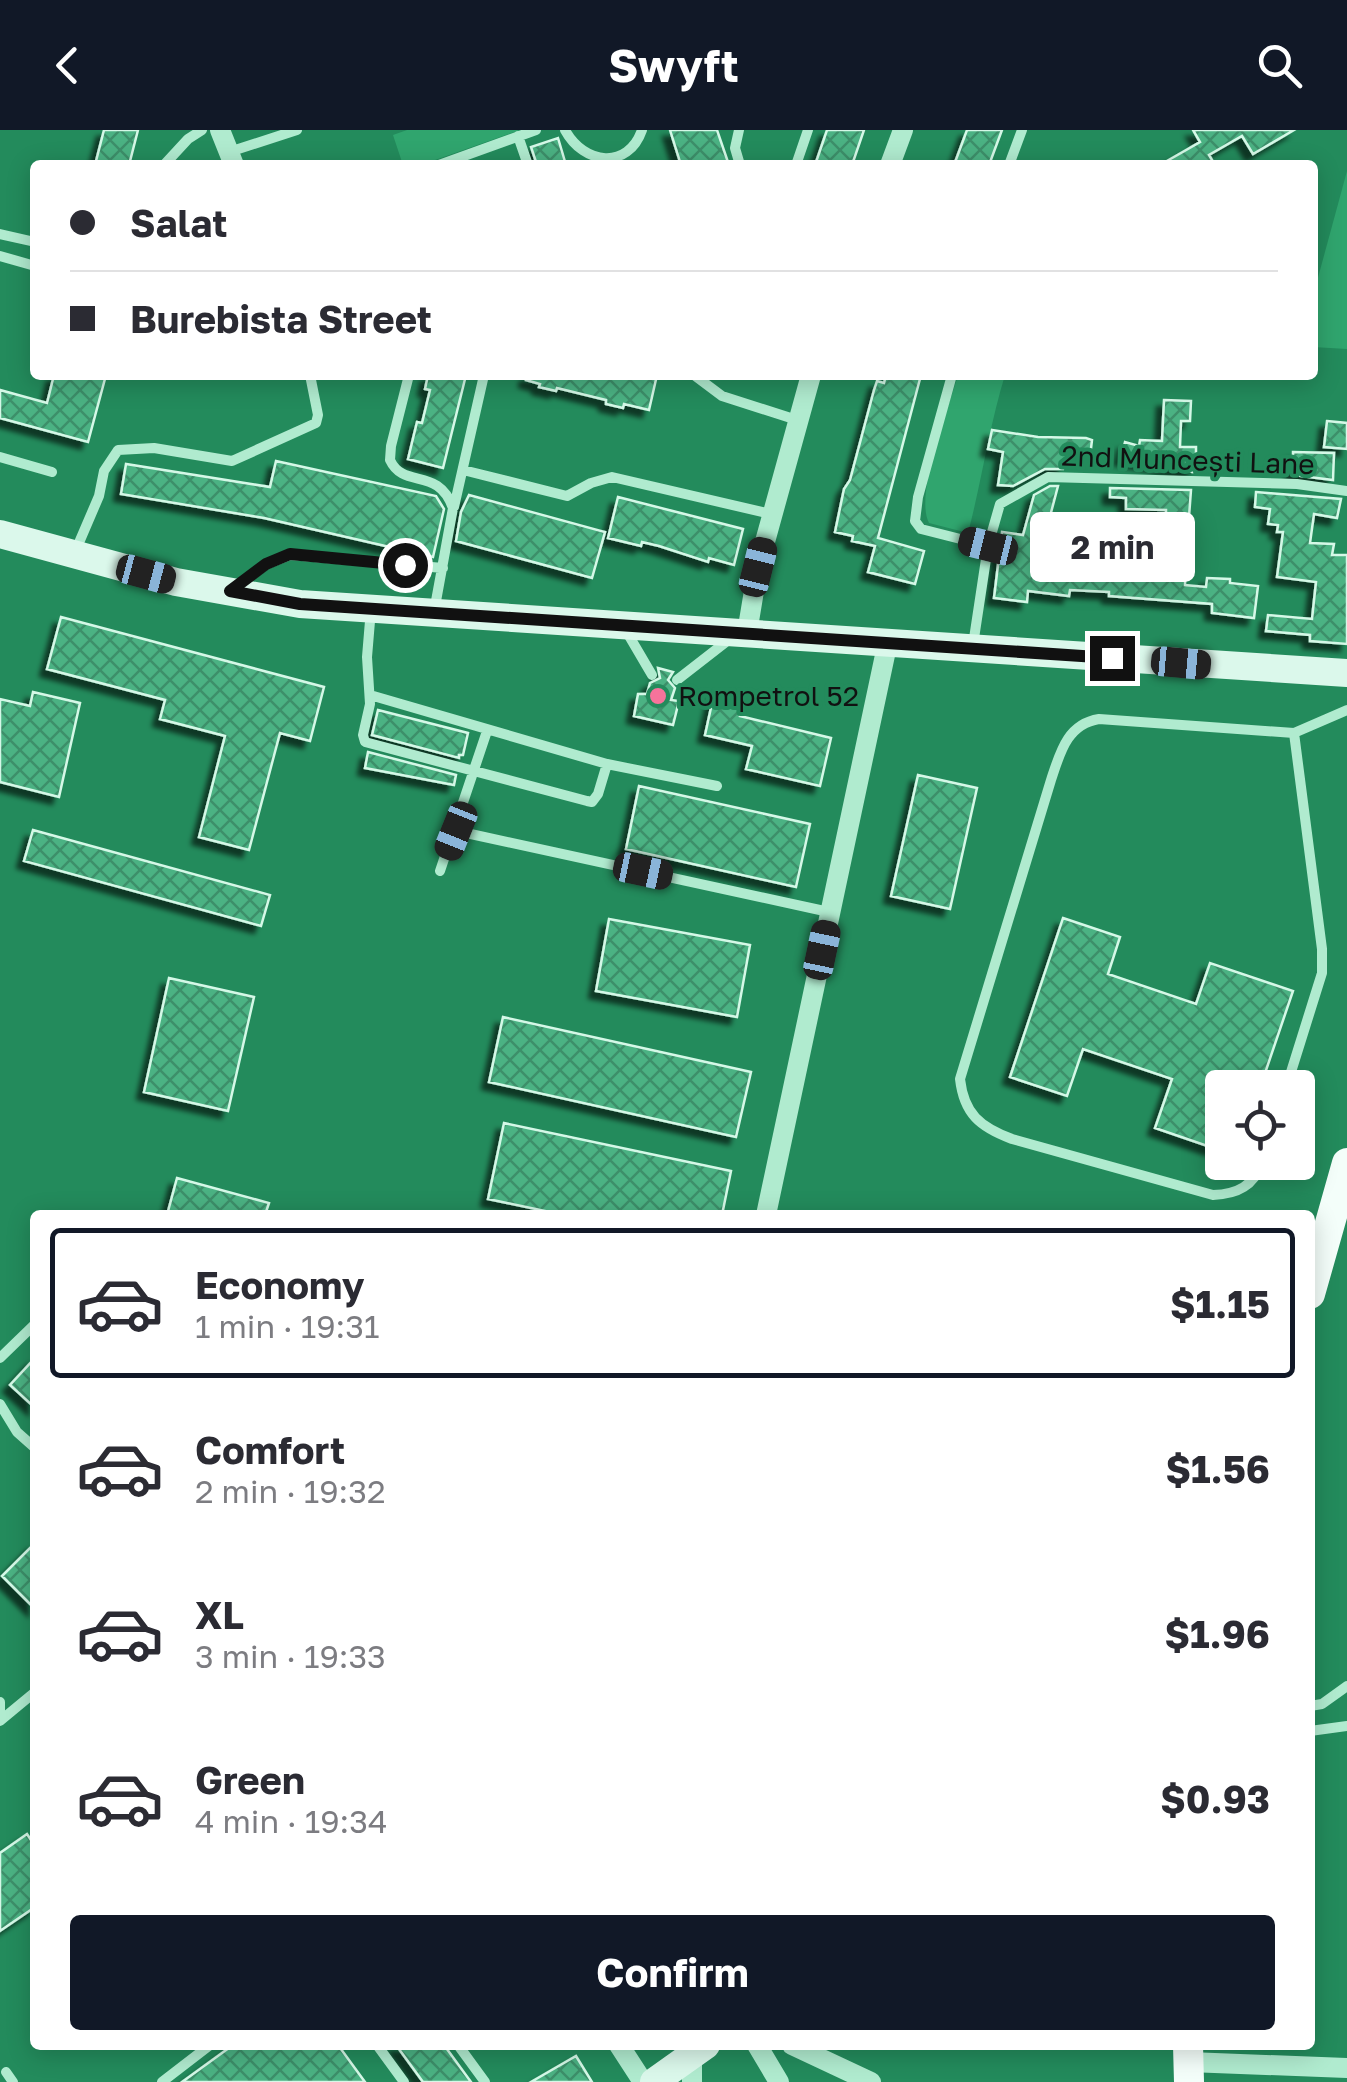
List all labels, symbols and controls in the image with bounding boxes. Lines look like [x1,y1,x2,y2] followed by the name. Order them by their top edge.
[40,38,95,93] icon: back
[608,38,739,92] text: Swyft
[1252,38,1307,93] icon: search
[130,200,227,245] text: Salat
[130,296,432,341] text: Burebista Street
[1061,439,1315,480] street label: 2nd Muncești Lane
[1030,513,1194,583] callout: 2 min
[955,524,1021,568] car
[1071,528,1154,566] text: 2 min
[736,534,780,600] car
[383,543,428,588] route start
[113,552,179,596] car
[1090,636,1135,681] route end
[1150,645,1212,681] car
[678,679,859,712] place label: Rompetrol 52
[647,685,669,707] marker: Rompetrol 52
[431,798,481,864] car
[611,850,675,892] car
[801,918,843,982] car
[1205,1070,1315,1180] map controls
[1205,1070,1315,1180] button: locate
[75,1258,165,1348] icon: car
[195,1262,364,1307] text: Economy
[1170,1281,1270,1326] text: $1.15
[195,1307,379,1345] text: 1 min · 19:31
[75,1423,165,1513] icon: car
[195,1427,345,1472] text: Comfort
[1165,1446,1270,1491] text: $1.56
[195,1472,386,1510] text: 2 min · 19:32
[75,1588,165,1678] icon: car
[195,1592,244,1637] text: XL
[1165,1611,1270,1656] text: $1.96
[195,1637,386,1675] text: 3 min · 19:33
[75,1753,165,1843] icon: car
[195,1757,305,1802] text: Green
[1160,1776,1270,1821] text: $0.93
[195,1802,387,1840] text: 4 min · 19:34
[70,1915,1275,2030] button: Confirm

